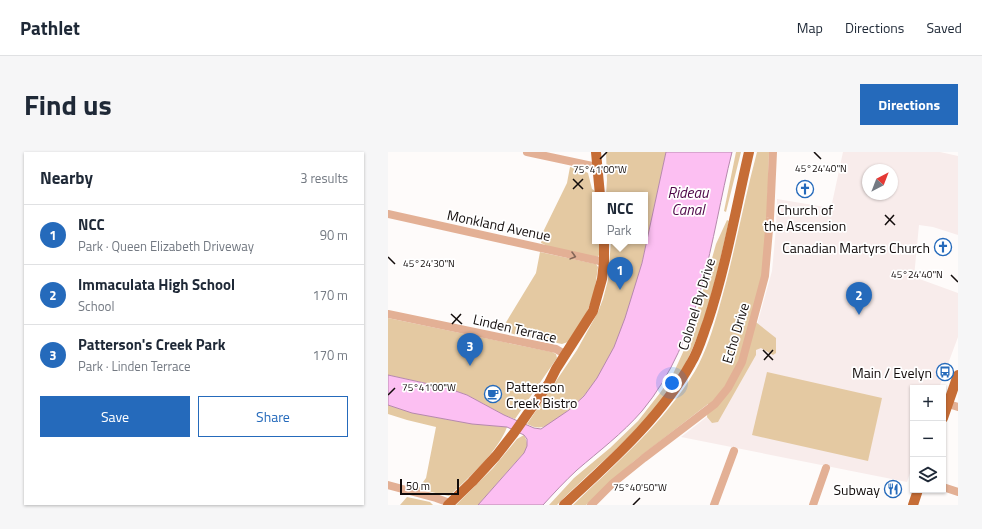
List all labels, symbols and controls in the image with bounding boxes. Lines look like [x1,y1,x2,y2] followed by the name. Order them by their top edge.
[20,13,80,42] text: Pathlet
[797,17,823,38] text: Map
[845,17,904,38] text: Directions
[926,17,962,38] text: Saved
[24,83,112,126] text: Find us
[860,84,958,125] button: Directions
[795,161,847,176] text: 45°24'40"N
[573,162,627,177] text: 75°41'00"W
[862,164,898,200] north arrow
[40,165,93,191] text: Nearby
[300,168,348,188] text: 3 results
[795,179,815,199] church icon: Church of the Ascension
[668,181,710,221] water label: Rideau Canal
[592,192,648,244] popup
[607,197,633,220] text: NCC
[764,199,846,236] place label: Church of the Ascension
[445,204,553,246] street label: Monkland Avenue
[78,213,105,236] text: NCC
[607,220,632,240] text: Park
[49,225,57,245] text: 1
[320,225,348,245] text: 90 m
[78,236,254,256] text: Park · Queen Elizabeth Driveway
[782,237,930,258] place label: Canadian Martyrs Church
[933,237,953,257] church icon: Canadian Martyrs Church
[570,251,577,259] one-way arrow
[672,255,720,353] street label: Colonel By Drive
[403,256,455,271] text: 45°24'30"N
[607,257,633,290] pin: 1
[891,267,943,282] text: 45°24'40"N
[78,273,235,296] text: Immaculata High School
[846,282,872,315] pin: 2
[49,285,57,305] text: 2
[312,285,348,305] text: 170 m
[78,296,114,316] text: School
[716,300,754,366] street label: Echo Drive
[471,308,559,348] street label: Linden Terrace
[78,333,226,356] text: Patterson's Creek Park
[457,333,483,366] pin: 3
[49,345,57,365] text: 3
[312,345,348,365] text: 170 m
[78,356,191,376] text: Park · Linden Terrace
[852,362,932,383] place label: Main / Evelyn
[935,362,955,382] bus stop icon: Main / Evelyn
[662,373,682,393] your location
[506,376,577,413] place label: Patterson Creek Bistro
[402,380,456,395] text: 75°41'00"W
[483,384,503,404] cafe icon: Patterson Creek Bistro
[910,385,946,493] map controls
[910,385,946,421] button: +
[40,396,190,437] button: Save
[198,396,348,437] button: Share
[910,421,946,457] button: −
[910,457,946,493] button: layers
[400,477,459,496] scale bar
[406,478,430,494] text: 50 m
[833,479,880,500] place label: Subway
[883,479,903,499] restaurant icon: Subway
[613,480,667,495] text: 75°40'50"W

